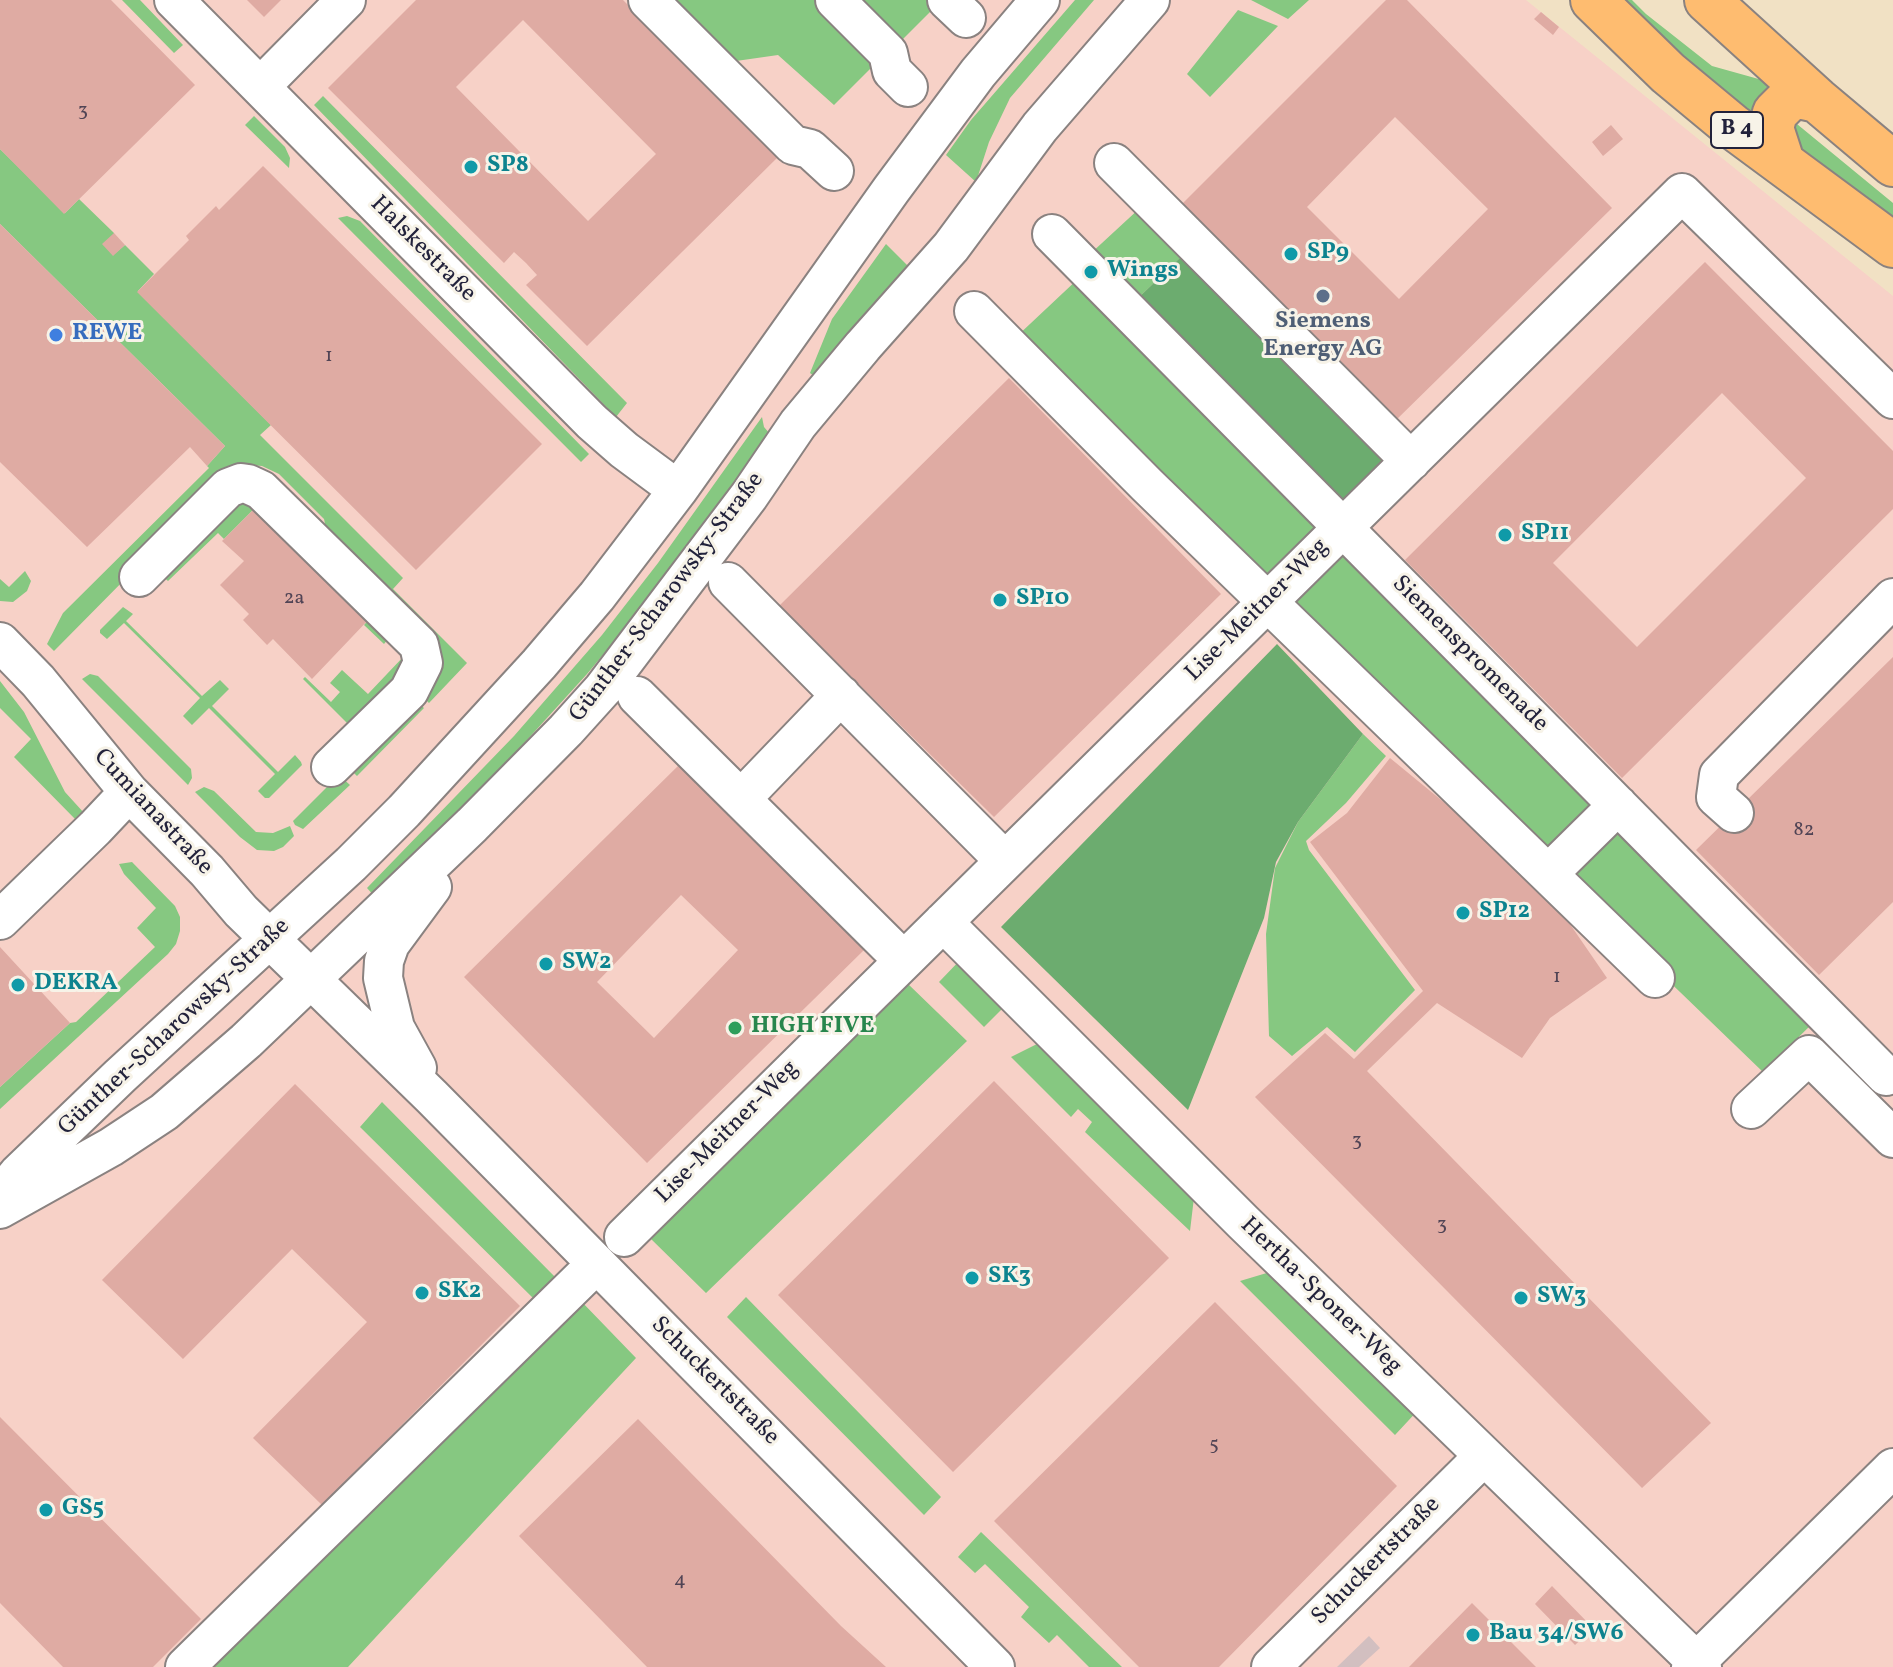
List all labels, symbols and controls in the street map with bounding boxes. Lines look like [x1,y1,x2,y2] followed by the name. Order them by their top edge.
[78,100,88,124] house number: 3
[1711,112,1763,148] road number: B 4
[487,153,529,181] place label: SP8
[462,158,480,176] marker: SP8
[363,191,481,309] street label: Halskestraße
[1307,240,1349,268] place label: SP9
[1282,245,1300,263] marker: SP9
[1107,258,1179,286] place label: Wings
[1082,263,1100,281] marker: Wings
[1314,287,1332,305] marker: Siemens Energy AG
[1263,309,1383,365] place label: Siemens Energy AG
[72,321,142,349] place label: REWE
[47,326,65,344] marker: REWE
[325,345,333,369] house number: 1
[565,467,771,729] street label: Günther-Scharowsky-Straße
[1521,521,1569,549] place label: SP11
[1496,526,1514,544] marker: SP11
[1180,533,1336,689] street label: Lise-Meitner-Weg
[1385,571,1553,739] street label: Siemenspromenade
[1016,586,1069,614] place label: SP10
[284,587,304,611] house number: 2a
[991,591,1009,609] marker: SP10
[86,744,218,882] street label: Cumianastraße
[1794,819,1814,843] house number: 82
[1479,899,1530,927] place label: SP12
[1454,904,1472,922] marker: SP12
[53,913,297,1143] street label: Günther-Scharowsky-Straße
[562,950,611,978] place label: SW2
[537,955,555,973] marker: SW2
[1553,966,1561,990] house number: 1
[34,971,118,999] place label: DEKRA
[9,976,27,994] marker: DEKRA
[751,1014,875,1042] place label: HIGH FIVE
[726,1019,744,1037] marker: HIGH FIVE
[650,1055,806,1211] street label: Lise-Meitner-Weg
[1352,1130,1362,1154] house number: 3
[1233,1212,1407,1382] street label: Hertha-Sponer-Weg
[1437,1214,1447,1238] house number: 3
[988,1264,1031,1292] place label: SK3
[963,1269,981,1287] marker: SK3
[438,1279,481,1307] place label: SK2
[413,1284,431,1302] marker: SK2
[1537,1284,1586,1312] place label: SW3
[1512,1289,1530,1307] marker: SW3
[644,1312,784,1452] street label: Schuckertstraße
[1209,1434,1219,1458] house number: 5
[1307,1492,1447,1632] street label: Schuckertstraße
[62,1496,104,1524] place label: GS5
[37,1501,55,1519] marker: GS5
[674,1569,686,1593] house number: 4
[1489,1621,1624,1649] place label: Bau 34/SW6
[1464,1626,1482,1644] marker: Bau 34/SW6

